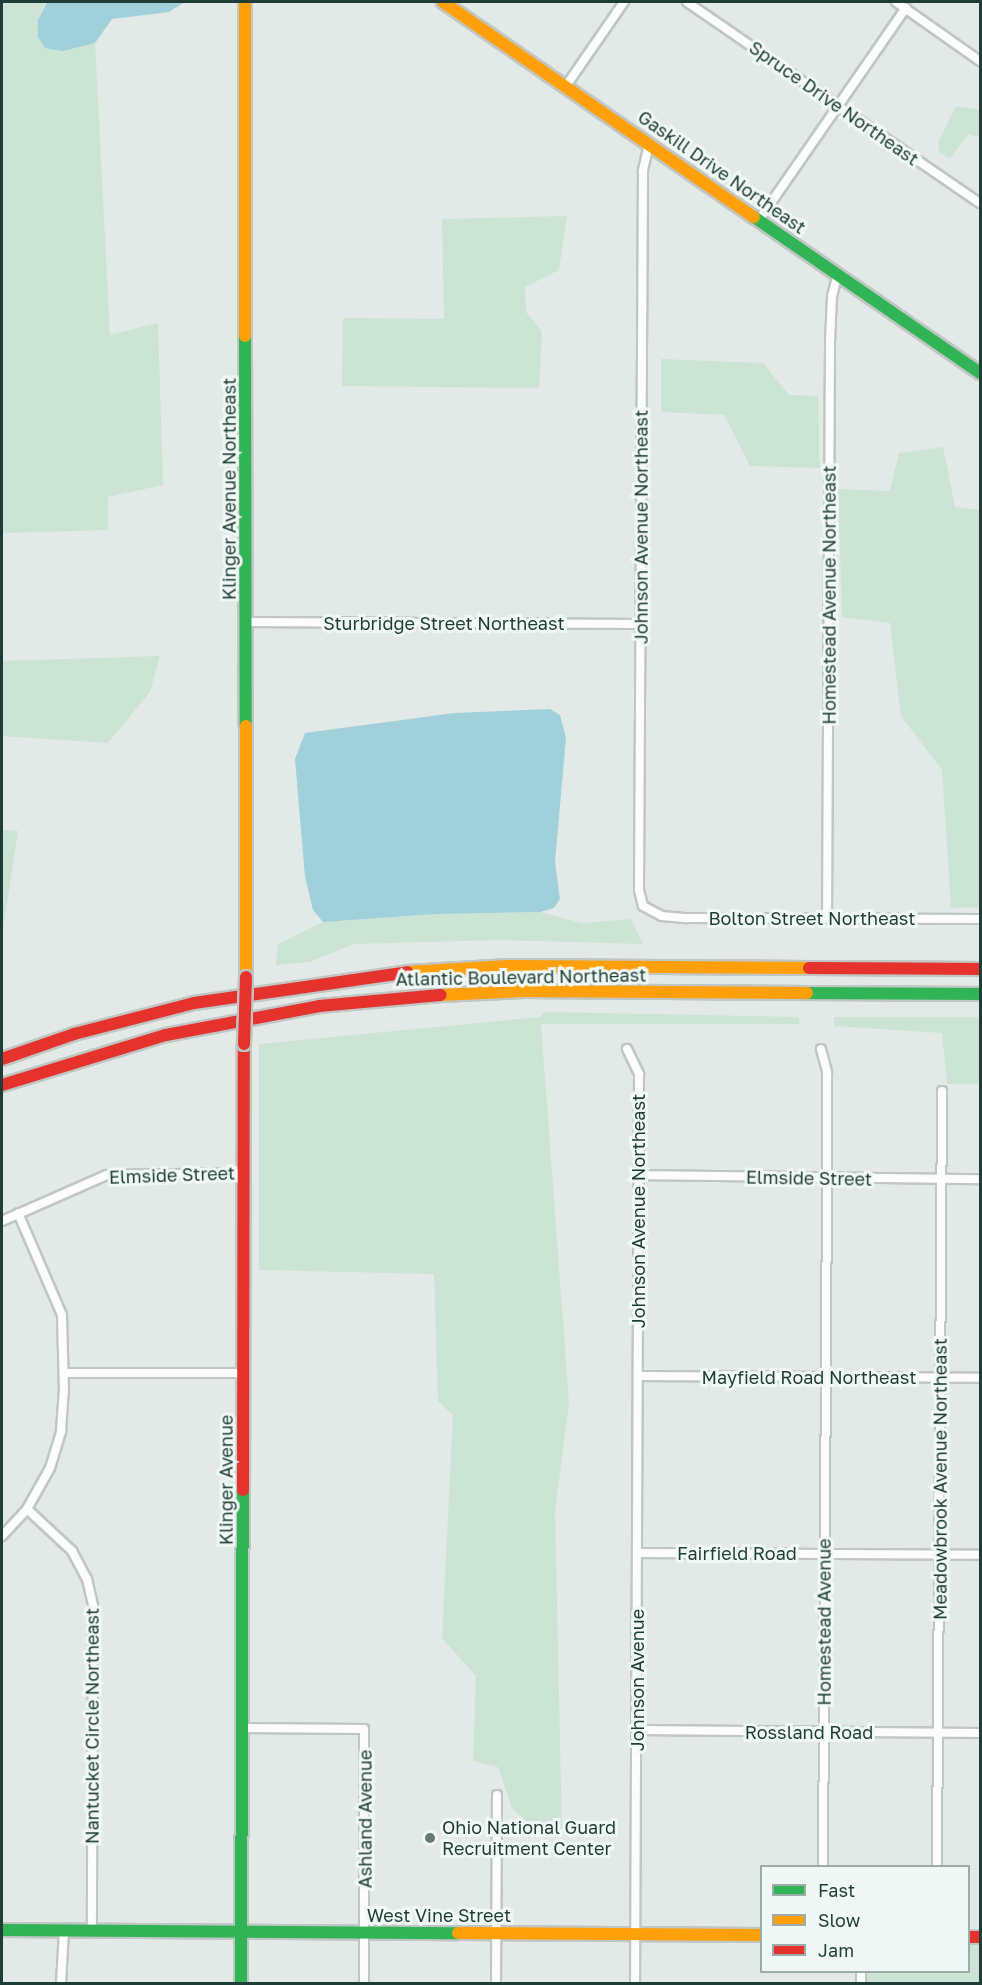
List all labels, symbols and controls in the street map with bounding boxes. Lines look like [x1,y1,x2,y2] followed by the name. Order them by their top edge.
[745,36,923,170] street label: Spruce Drive Northeast
[634,106,810,238] street label: Gaskill Drive Northeast
[218,378,240,600] street label: Klinger Avenue Northeast
[630,410,652,644] street label: Johnson Avenue Northeast
[818,465,840,725] street label: Homestead Avenue Northeast
[323,612,565,634] street label: Sturbridge Street Northeast
[708,907,916,929] street label: Bolton Street Northeast
[395,964,647,990] street label: Atlantic Boulevard Northeast
[627,1094,649,1328] street label: Johnson Avenue Northeast
[108,1162,236,1188] street label: Elmside Street
[746,1166,872,1190] street label: Elmside Street
[929,1338,951,1620] street label: Meadowbrook Avenue Northeast
[702,1366,916,1388] street label: Mayfield Road Northeast
[215,1415,237,1545] street label: Klinger Avenue
[813,1538,835,1706] street label: Homestead Avenue
[677,1542,797,1564] street label: Fairfield Road
[81,1608,103,1844] street label: Nantucket Circle Northeast
[626,1609,648,1751] street label: Johnson Avenue
[745,1721,873,1743] street label: Rossland Road
[354,1750,376,1888] street label: Ashland Avenue
[442,1817,616,1860] place label: Ohio National Guard Recruitment Center
[423,1831,437,1845] marker: Ohio National Guard Recruitment Center
[760,1865,970,1973] legend
[818,1879,855,1901] text: Fast
[367,1904,511,1926] street label: West Vine Street
[818,1909,860,1931] text: Slow
[818,1939,854,1961] text: Jam

